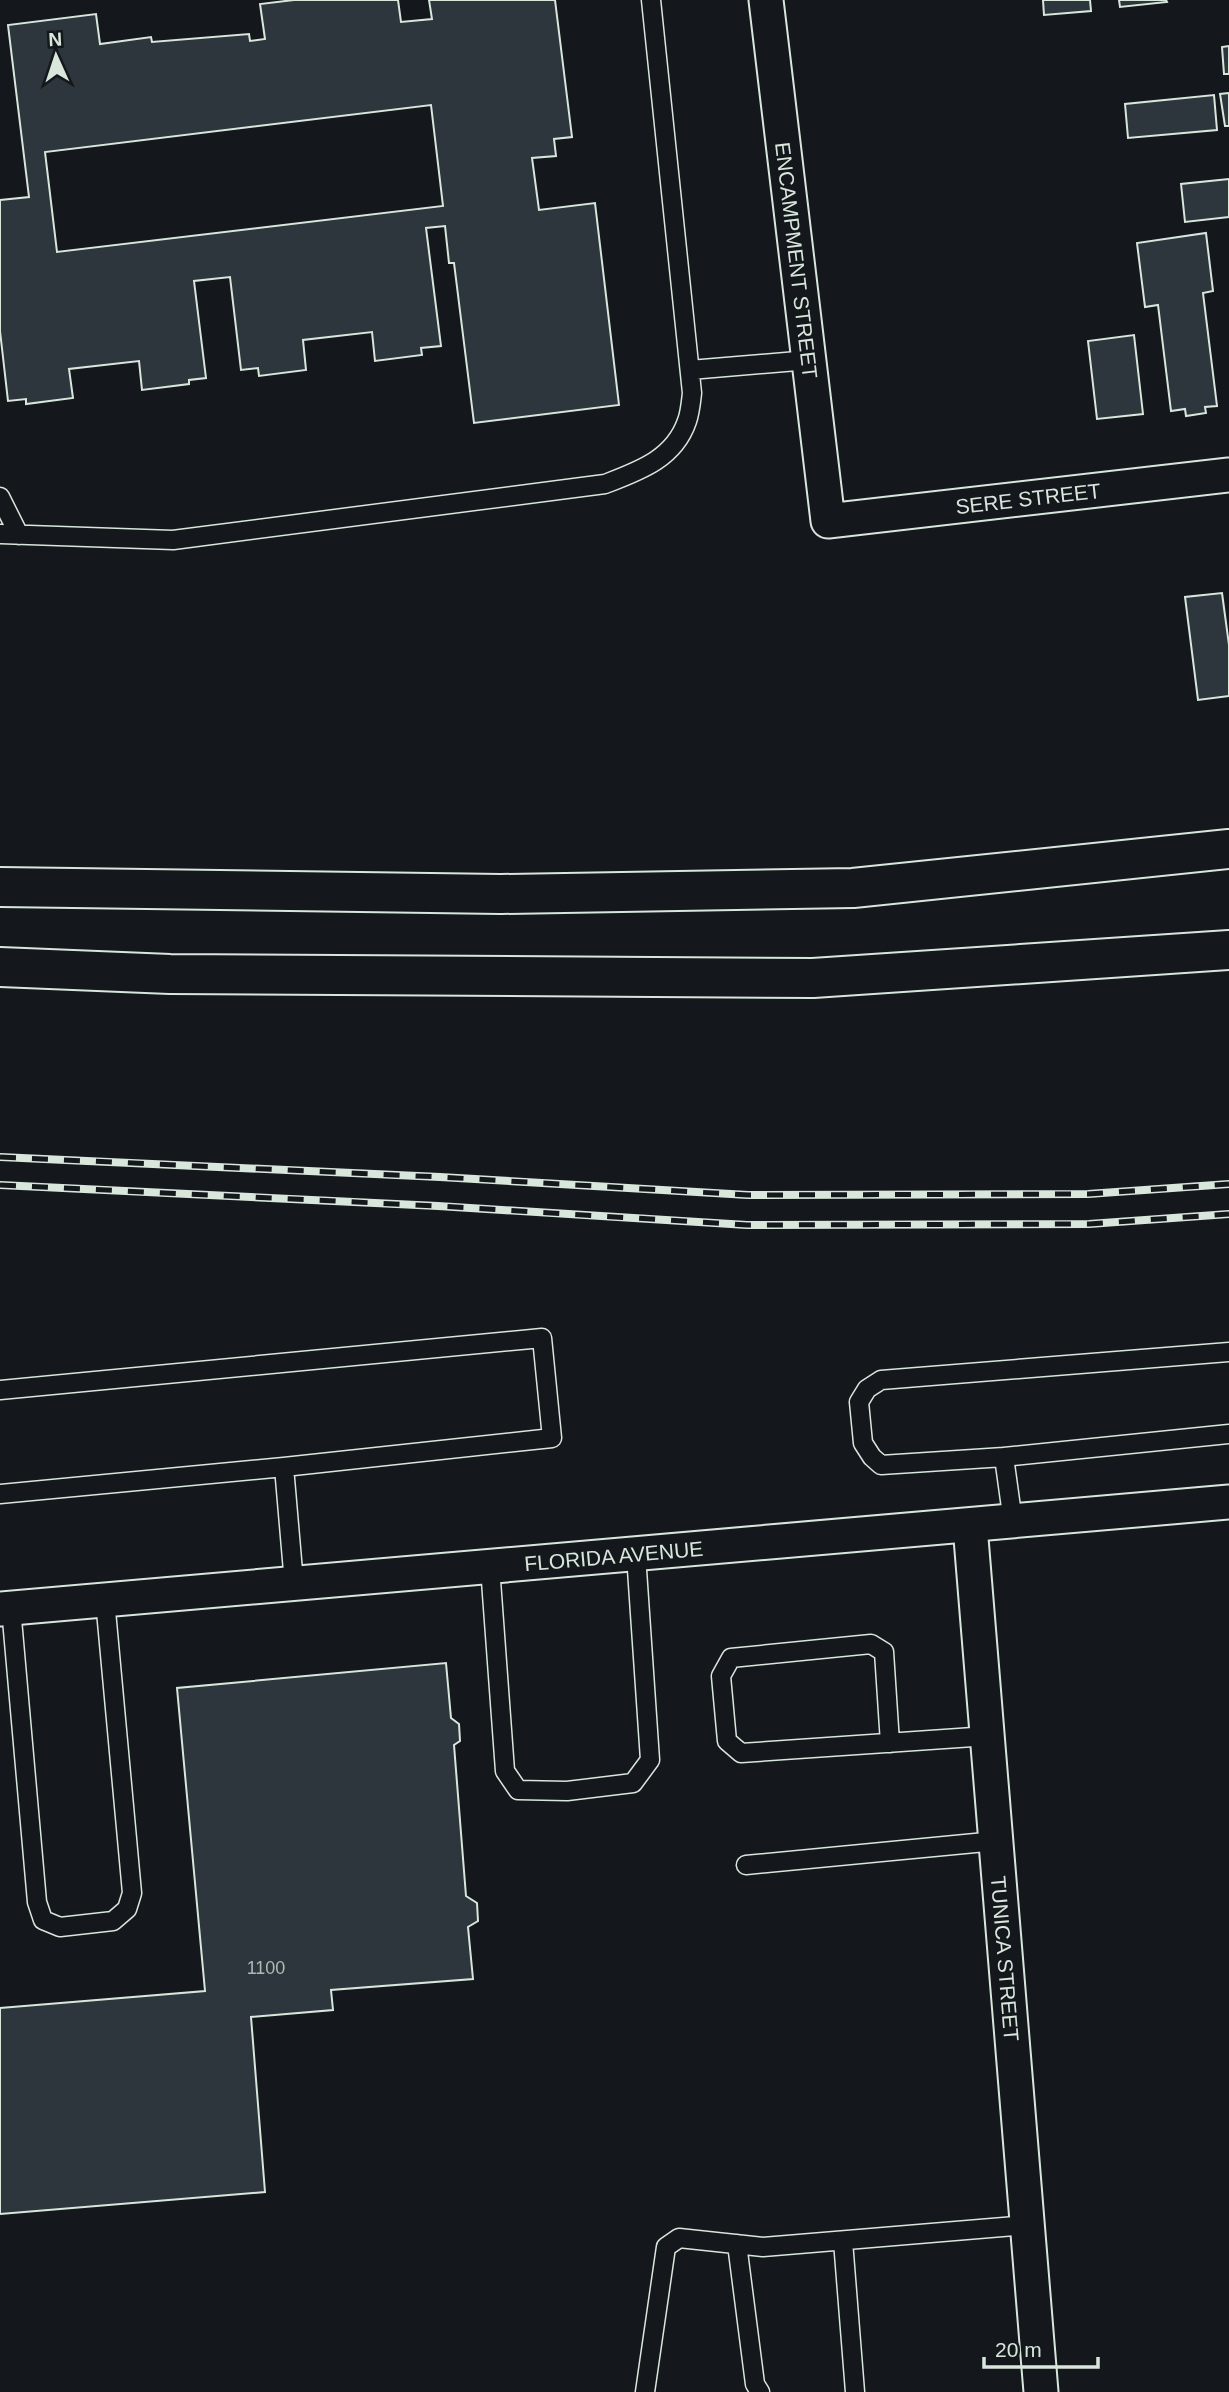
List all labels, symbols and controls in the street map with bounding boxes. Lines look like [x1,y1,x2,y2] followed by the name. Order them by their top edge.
[21,21,91,91] north arrow
[48,29,63,50] text: N
[771,141,822,380] street label: ENCAMPMENT STREET
[954,478,1102,518] street label: SERE STREET
[523,1536,704,1575] street label: FLORIDA AVENUE
[987,1875,1024,2042] street label: TUNICA STREET
[247,1958,285,1978] house number: 1100
[984,2326,1098,2370] scale bar
[995,2338,1042,2361] text: 20 m

